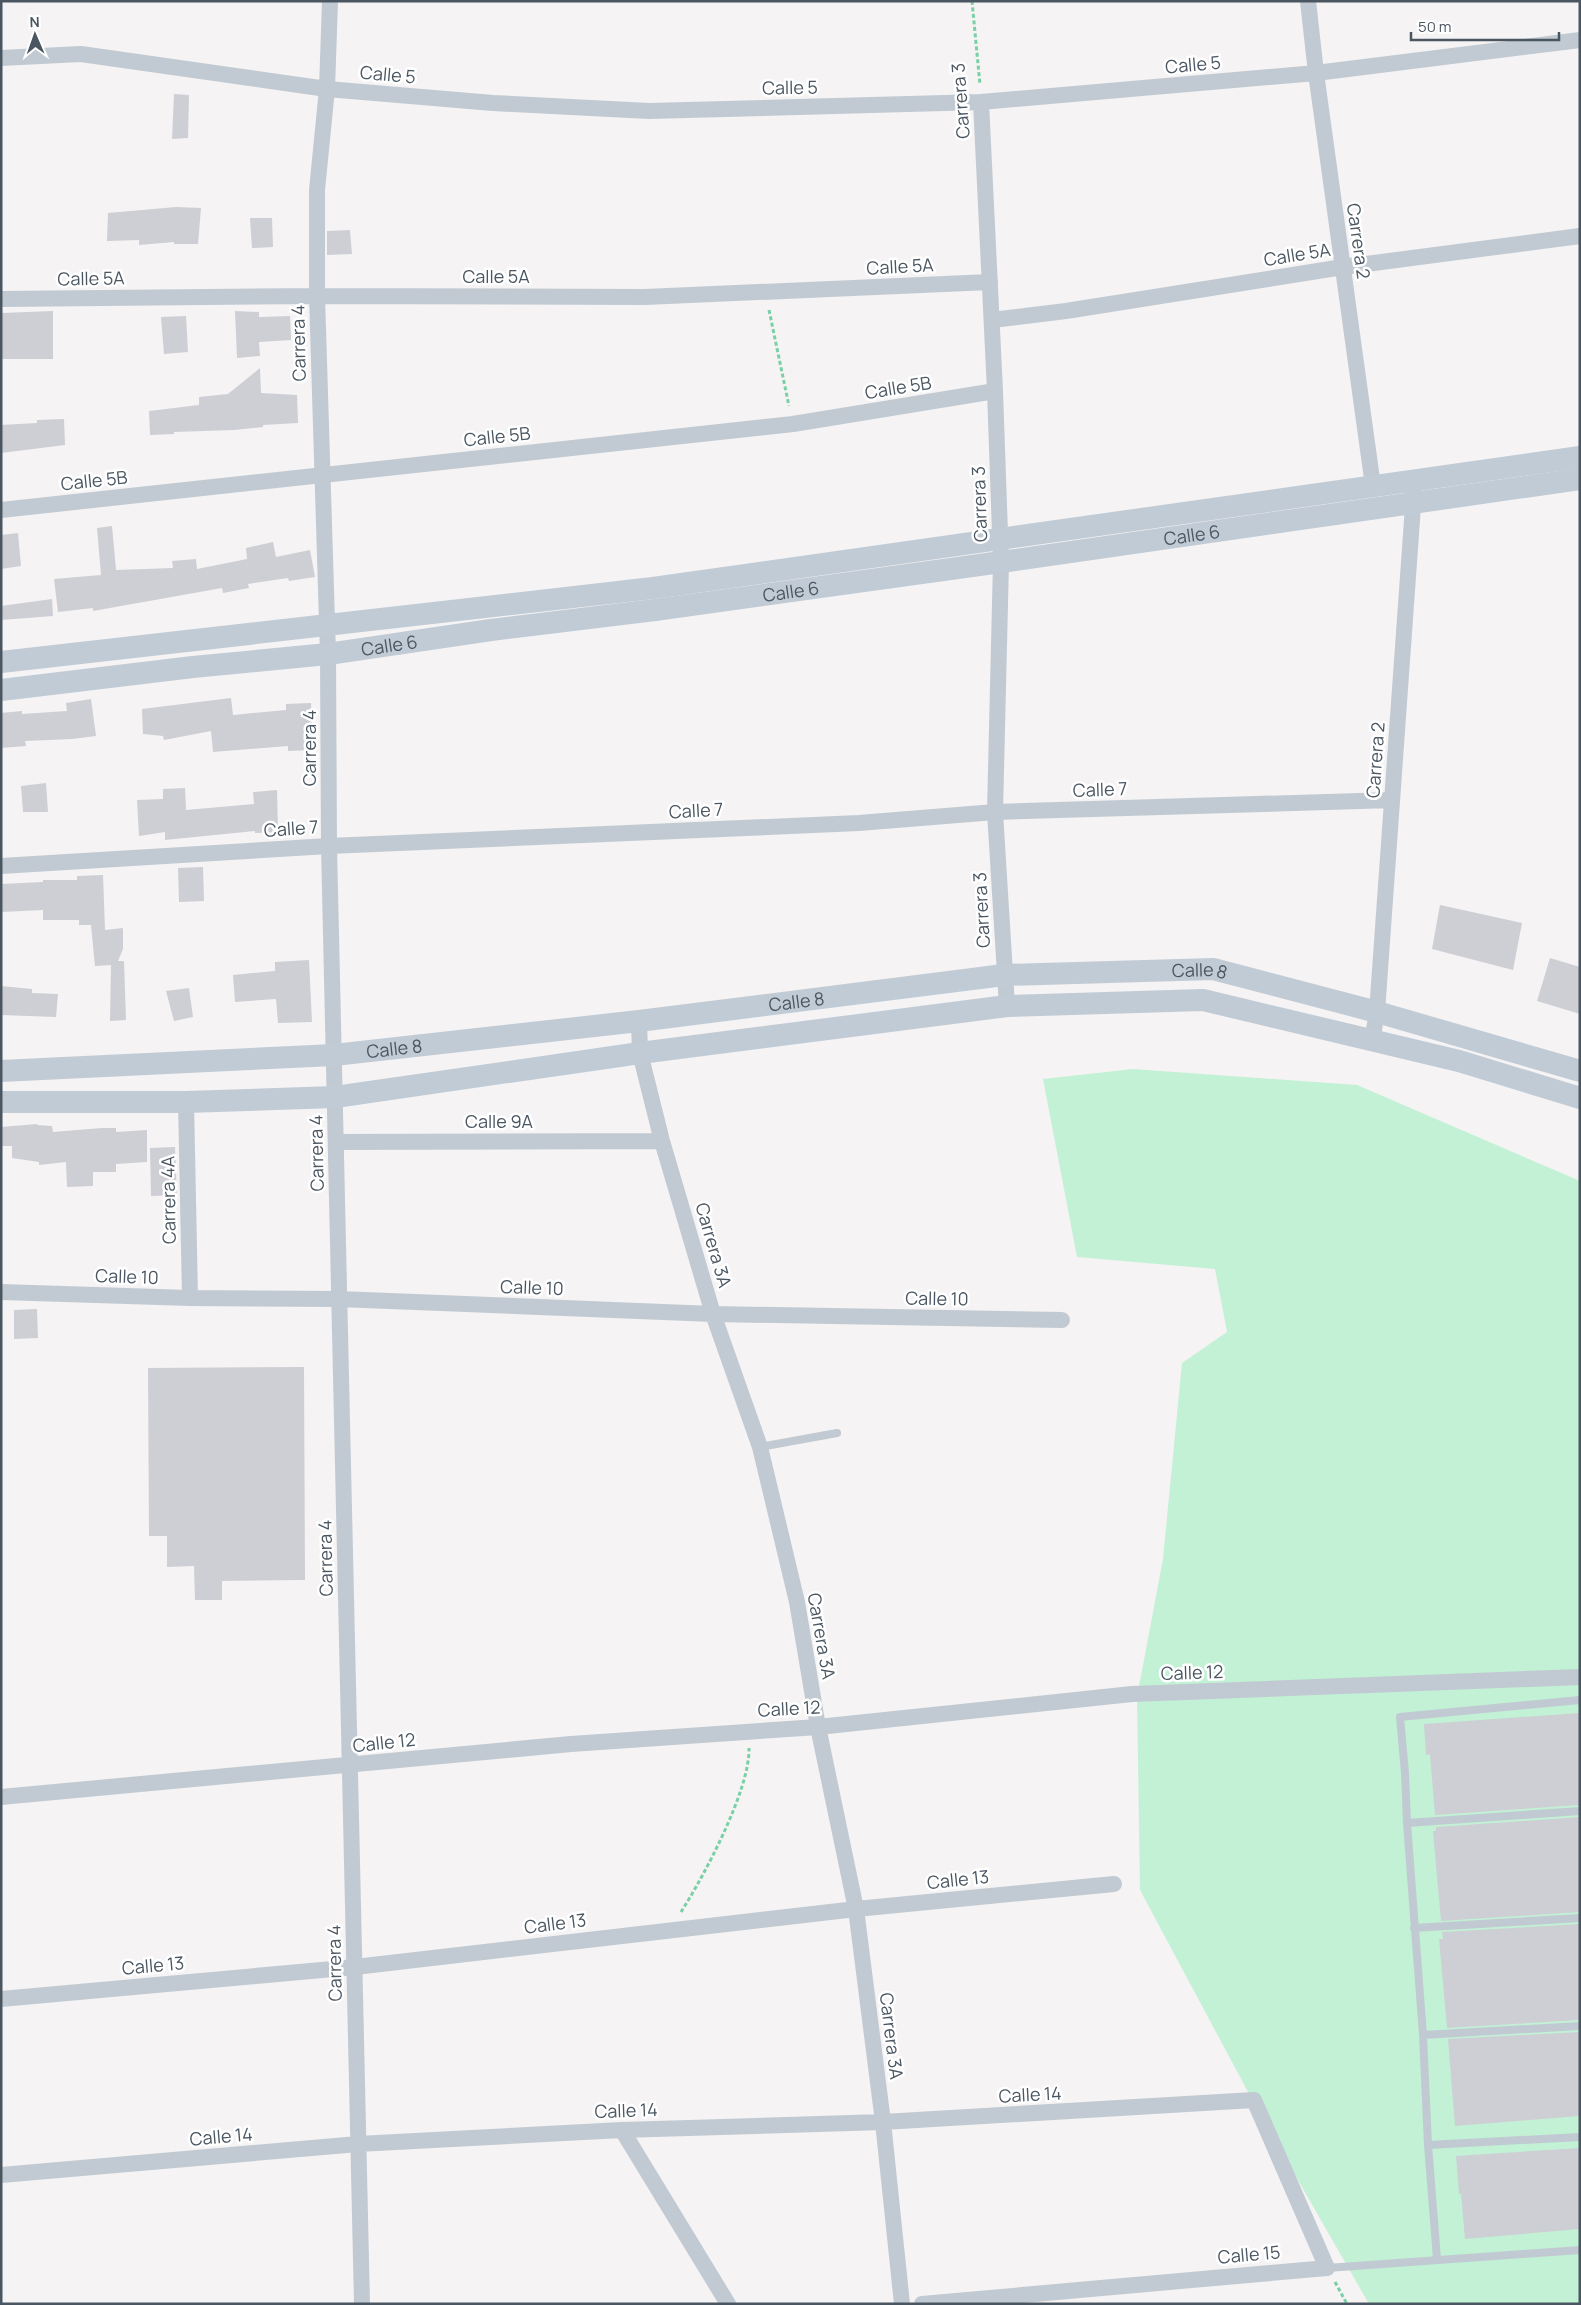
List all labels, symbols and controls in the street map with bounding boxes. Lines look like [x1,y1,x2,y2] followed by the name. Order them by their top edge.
[10,10,60,60] north arrow
[1411,10,1558,42] scale bar
[29,12,40,31] text: N
[1418,16,1452,37] text: 50 m
[1164,50,1222,78] street label: Calle 5
[359,60,417,88] street label: Calle 5
[945,62,975,140] street label: Carrera 3
[762,75,818,99] street label: Calle 5
[1342,202,1376,280] street label: Carrera 2
[1262,237,1333,271] street label: Calle 5A
[866,252,935,280] street label: Calle 5A
[462,264,530,288] street label: Calle 5A
[57,265,125,291] street label: Calle 5A
[285,305,311,381] street label: Carrera 4
[863,370,933,404] street label: Calle 5B
[463,421,531,451] street label: Calle 5B
[60,465,128,495] street label: Calle 5B
[966,466,992,542] street label: Carrera 3
[1162,519,1221,551] street label: Calle 6
[761,575,820,607] street label: Calle 6
[360,629,419,661] street label: Calle 6
[297,710,321,786] street label: Carrera 4
[1360,721,1390,799] street label: Carrera 2
[1072,776,1128,802] street label: Calle 7
[668,797,724,823] street label: Calle 7
[263,814,319,842] street label: Calle 7
[967,871,995,949] street label: Carrera 3
[1171,957,1230,984] street label: Calle 8
[767,986,826,1017] street label: Calle 8
[365,1033,423,1063] street label: Calle 8
[465,1109,534,1133] street label: Calle 9A
[303,1115,329,1191] street label: Carrera 4
[155,1155,181,1244] street label: Carrera 4A
[690,1200,738,1291] street label: Carrera 3A
[95,1263,159,1289] street label: Calle 10
[500,1274,564,1300] street label: Calle 10
[905,1285,969,1311] street label: Calle 10
[312,1520,338,1596] street label: Carrera 4
[803,1591,841,1682] street label: Carrera 3A
[1160,1659,1224,1685] street label: Calle 12
[757,1694,821,1722] street label: Calle 12
[352,1727,416,1757] street label: Calle 12
[926,1864,990,1894] street label: Calle 13
[523,1907,587,1939] street label: Calle 13
[321,1925,347,2001] street label: Carrera 4
[121,1950,185,1980] street label: Calle 13
[875,1991,909,2081] street label: Carrera 3A
[998,2080,1062,2108] street label: Calle 14
[594,2097,658,2123] street label: Calle 14
[189,2121,253,2151] street label: Calle 14
[1217,2239,1281,2269] street label: Calle 15

